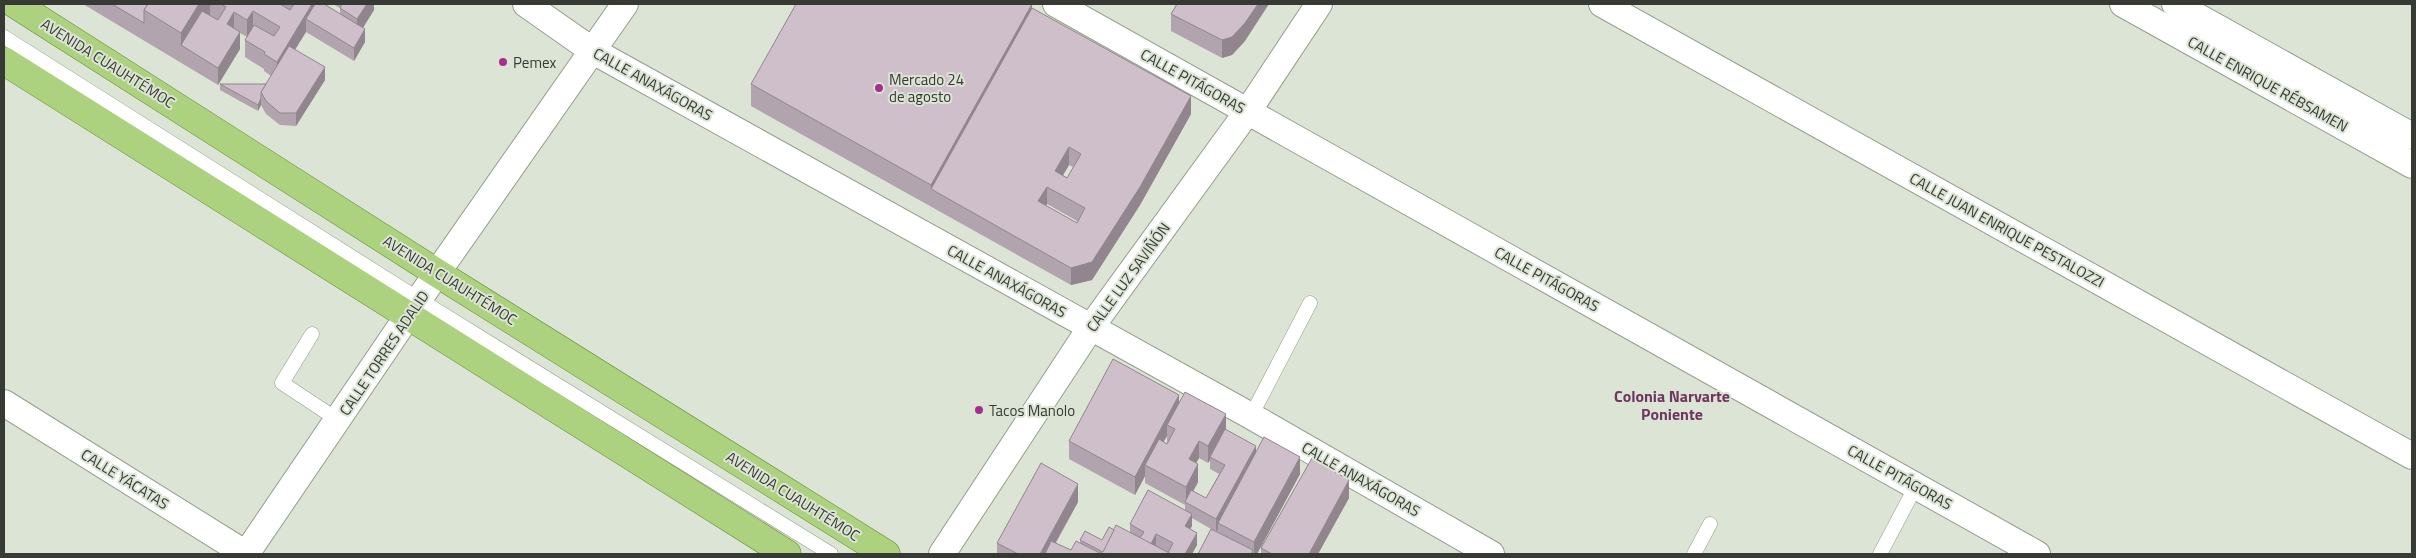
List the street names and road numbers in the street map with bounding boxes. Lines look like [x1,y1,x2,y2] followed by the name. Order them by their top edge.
[36,12,180,114] street label: AVENIDA CUAUHTÉMOC
[2184,30,2352,138] street label: CALLE ENRIQUE RÉBSAMEN
[589,42,717,126] street label: CALLE ANAXÁGORAS
[1136,43,1250,119] street label: CALLE PITÁGORAS
[1905,167,2109,293] street label: CALLE JUAN ENRIQUE PESTALOZZI
[1080,218,1176,336] street label: CALLE LUZ SAVIÑÓN
[378,229,522,331] street label: AVENIDA CUAUHTÉMOC
[943,239,1071,323] street label: CALLE ANAXÁGORAS
[1490,241,1604,317] street label: CALLE PITÁGORAS
[333,286,435,420] street label: CALLE TORRES ADALID
[1297,436,1425,522] street label: CALLE ANAXÁGORAS
[1843,439,1957,515] street label: CALLE PITÁGORAS
[77,443,173,515] street label: CALLE YÁCATAS
[721,445,865,547] street label: AVENIDA CUAUHTÉMOC

